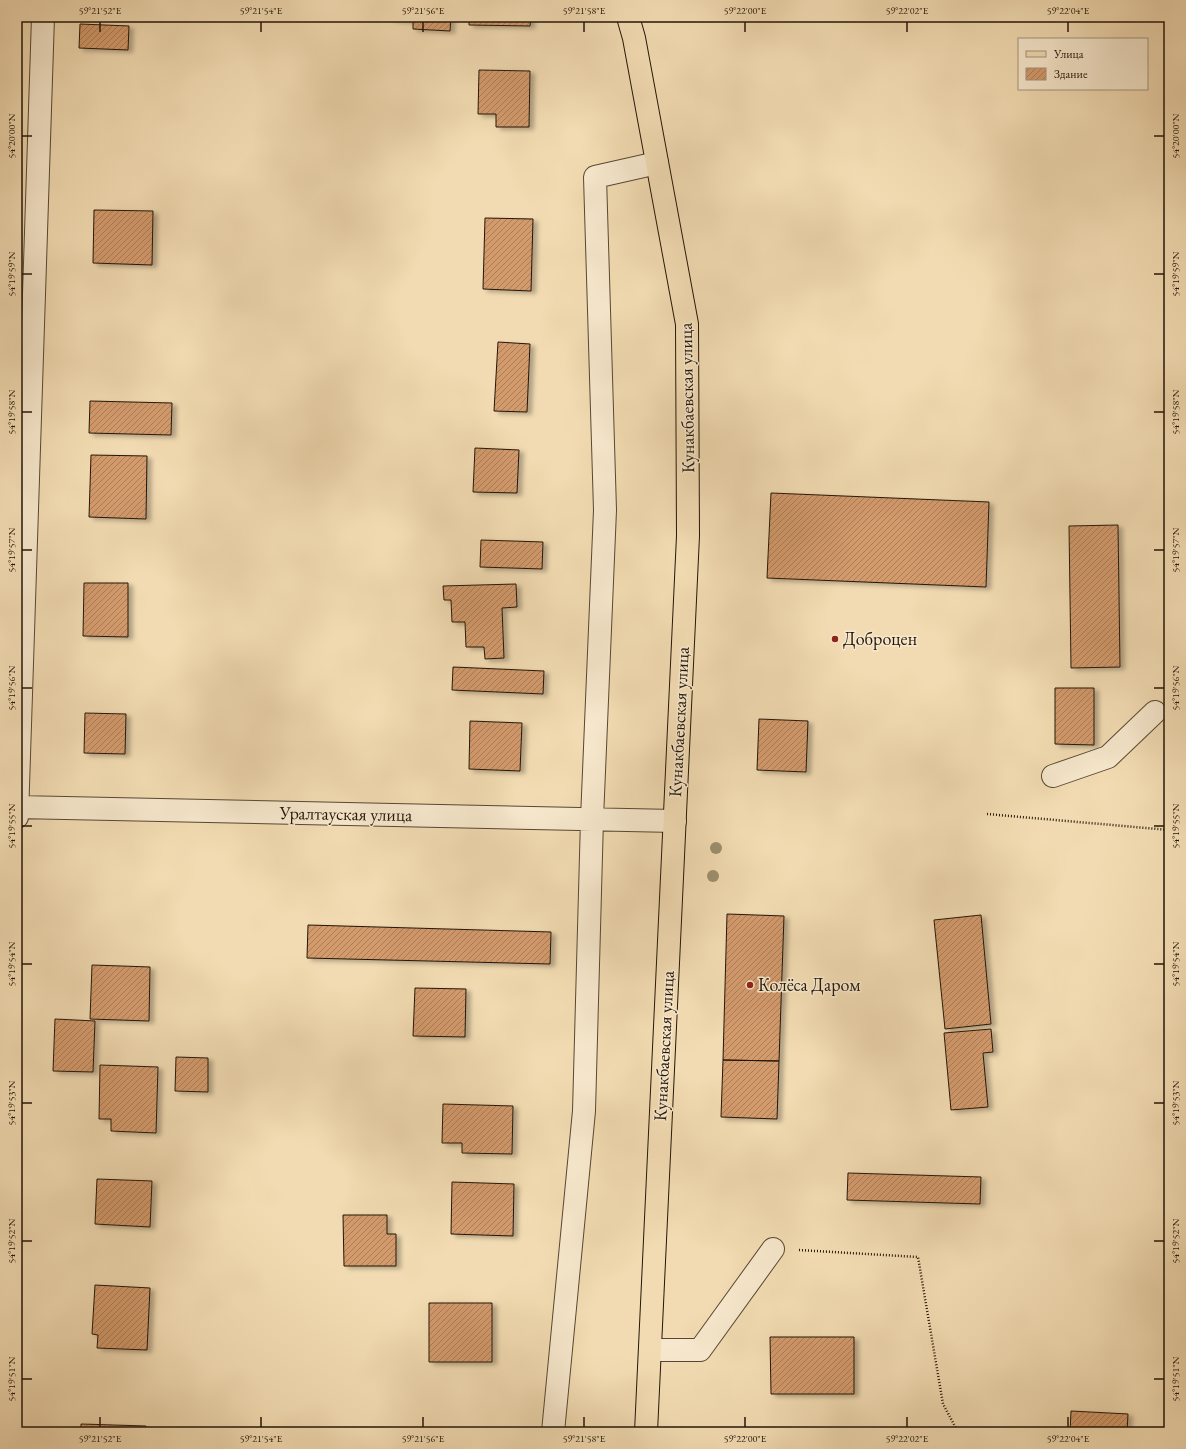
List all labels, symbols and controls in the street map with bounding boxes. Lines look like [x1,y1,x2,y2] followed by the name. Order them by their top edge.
[79,4,122,17] text: 59°21'52"E
[240,4,283,17] text: 59°21'54"E
[402,4,445,17] text: 59°21'56"E
[563,4,606,17] text: 59°21'58"E
[724,4,767,17] text: 59°22'00"E
[886,4,929,17] text: 59°22'02"E
[1047,4,1090,17] text: 59°22'04"E
[1018,38,1148,90] legend
[1053,46,1084,62] text: Улица
[1054,66,1088,82] text: Здание
[5,113,18,158] text: 54°20'00"N
[1169,113,1182,158] text: 54°20'00"N
[5,251,18,296] text: 54°19'59"N
[1169,251,1182,296] text: 54°19'59"N
[674,322,699,473] street label: Кунакбаевская улица
[5,389,18,434] text: 54°19'58"N
[1169,389,1182,434] text: 54°19'58"N
[5,527,18,572] text: 54°19'57"N
[1169,527,1182,572] text: 54°19'57"N
[843,627,917,650] place label: Доброцен
[830,634,840,644] marker: Доброцен
[663,645,694,798] street label: Кунакбаевская улица
[5,665,18,710] text: 54°19'56"N
[1169,665,1182,710] text: 54°19'56"N
[278,801,413,826] street label: Уралтауская улица
[5,803,18,848] text: 54°19'55"N
[1169,803,1182,848] text: 54°19'55"N
[5,941,18,986] text: 54°19'54"N
[1169,941,1182,986] text: 54°19'54"N
[648,969,679,1122] street label: Кунакбаевская улица
[758,973,861,996] place label: Колёса Даром
[745,980,755,990] marker: Колёса Даром
[5,1080,18,1125] text: 54°19'53"N
[1169,1080,1182,1125] text: 54°19'53"N
[5,1218,18,1263] text: 54°19'52"N
[1169,1218,1182,1263] text: 54°19'52"N
[5,1356,18,1401] text: 54°19'51"N
[1169,1356,1182,1401] text: 54°19'51"N
[79,1432,122,1445] text: 59°21'52"E
[240,1432,283,1445] text: 59°21'54"E
[402,1432,445,1445] text: 59°21'56"E
[563,1432,606,1445] text: 59°21'58"E
[724,1432,767,1445] text: 59°22'00"E
[886,1432,929,1445] text: 59°22'02"E
[1047,1432,1090,1445] text: 59°22'04"E

